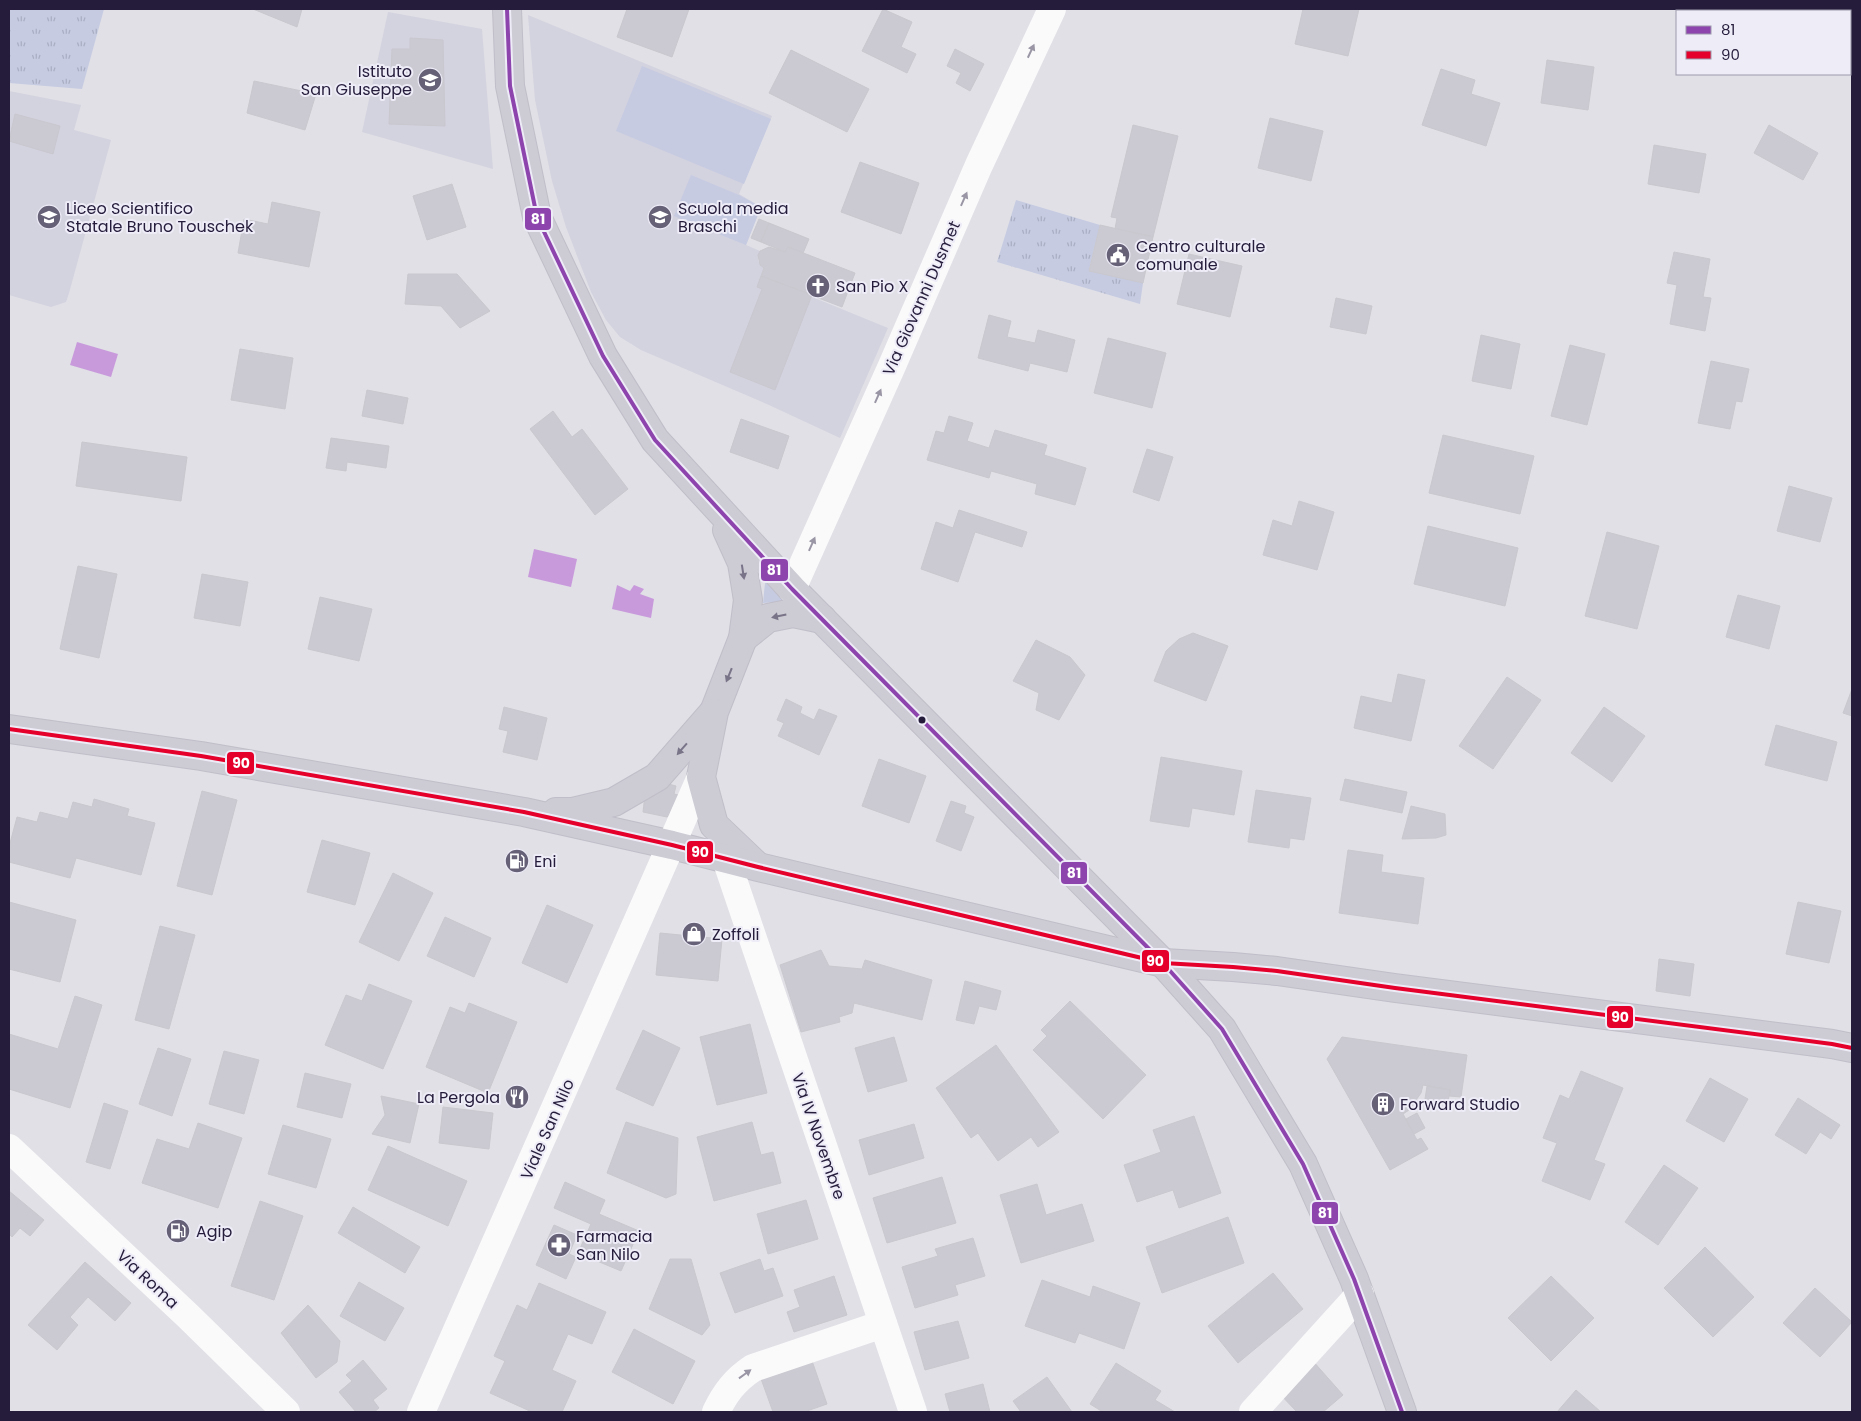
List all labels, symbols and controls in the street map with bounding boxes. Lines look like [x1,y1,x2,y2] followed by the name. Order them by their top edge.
[1676,10,1851,75] legend
[1721,19,1735,40] text: 81
[1028,44,1036,58] one-way arrow
[1721,44,1740,65] text: 90
[301,60,412,101] place label: Istituto San Giuseppe
[417,67,443,93] school or university icon: Istituto San Giuseppe
[961,192,969,206] one-way arrow
[66,197,254,238] place label: Liceo Scientifico Statale Bruno Touschek
[678,197,789,238] place label: Scuola media Braschi
[36,204,62,230] school or university icon: Liceo Scientifico Statale Bruno Touschek
[647,204,673,230] school or university icon: Scuola media Braschi
[524,207,552,231] line badge: 81
[531,209,545,229] text: 81
[877,217,966,379] street label: Via Giovanni Dusmet
[1136,235,1265,276] place label: Centro culturale comunale
[1105,242,1131,268] public building icon: Centro culturale comunale
[805,273,831,299] church icon: San Pio X
[836,275,908,298] place label: San Pio X
[874,389,882,403] one-way arrow
[808,537,816,551] one-way arrow
[760,558,789,582] line badge: 81
[767,560,781,580] text: 81
[740,564,748,580] one-way arrow
[771,612,787,620] one-way arrow
[724,668,732,682] one-way arrow
[917,715,927,725] unlabelled marker
[676,743,687,756] one-way arrow
[226,751,255,775] line badge: 90
[232,753,250,773] text: 90
[686,840,714,864] line badge: 90
[691,842,709,862] text: 90
[504,848,530,874] fuel station icon: Eni
[534,850,556,873] place label: Eni
[1060,861,1088,885] line badge: 81
[1067,863,1081,883] text: 81
[681,921,707,947] shop icon: Zoffoli
[712,923,760,946] place label: Zoffoli
[1141,949,1170,973] line badge: 90
[1146,951,1164,971] text: 90
[1606,1005,1634,1029] line badge: 90
[1611,1007,1629,1027] text: 90
[786,1070,851,1203] street label: Via IV Novembre
[515,1075,580,1183] street label: Viale San Nilo
[504,1084,530,1110] restaurant icon: La Pergola
[417,1086,500,1109] place label: La Pergola
[1370,1091,1396,1117] building icon: Forward Studio
[1400,1093,1520,1116] place label: Forward Studio
[1311,1201,1339,1225] line badge: 81
[1318,1203,1332,1223] text: 81
[165,1218,191,1244] fuel station icon: Agip
[196,1220,233,1243] place label: Agip
[576,1225,653,1266] place label: Farmacia San Nilo
[546,1232,572,1258] pharmacy icon: Farmacia San Nilo
[112,1245,184,1314] street label: Via Roma
[738,1369,752,1379] one-way arrow

